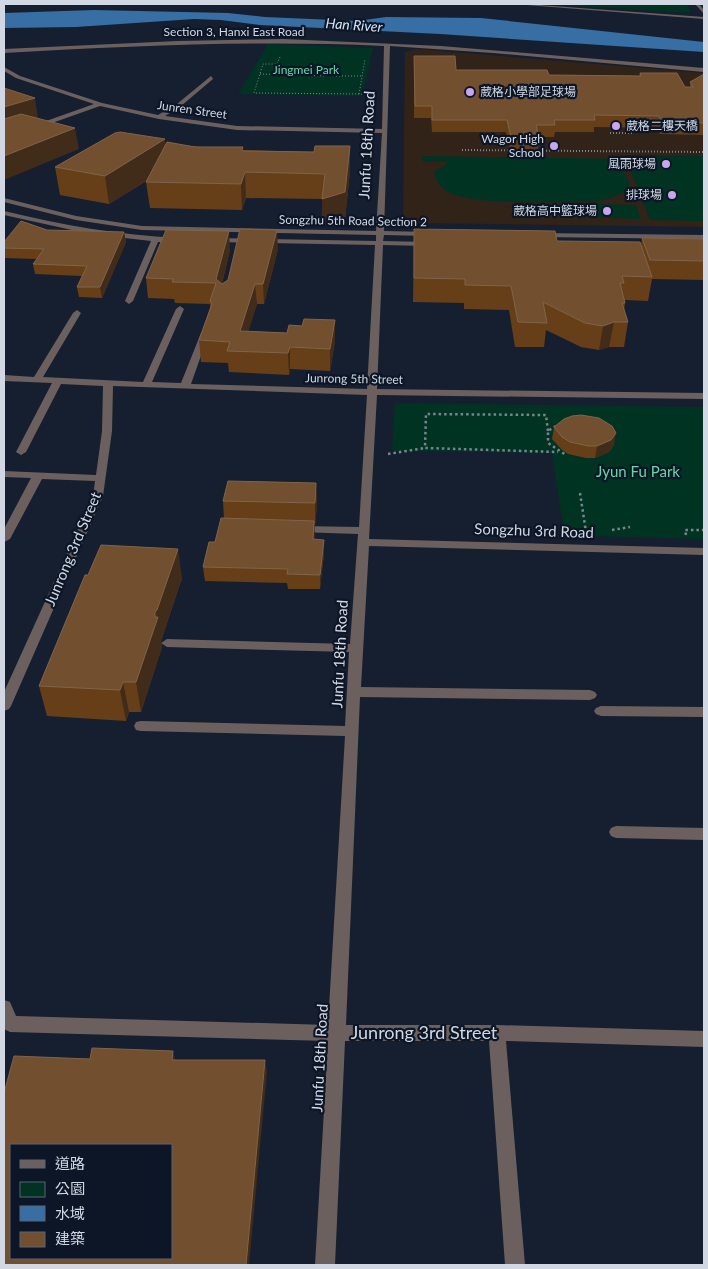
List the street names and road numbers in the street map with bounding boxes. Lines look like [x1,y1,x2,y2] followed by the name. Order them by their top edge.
[164,24,304,39] street label: Section 3, Hanxi East Road
[354,90,378,200] street label: Junfu 18th Road
[156,97,229,122] street label: Junren Street
[279,212,427,229] street label: Songzhu 5th Road Section 2
[305,370,404,387] street label: Junrong 5th Street
[40,488,104,608] street label: Junrong 3rd Street
[474,519,594,541] street label: Songzhu 3rd Road
[327,599,351,709] street label: Junfu 18th Road
[307,1003,331,1113] street label: Junfu 18th Road
[351,1021,498,1043] street label: Junrong 3rd Street

